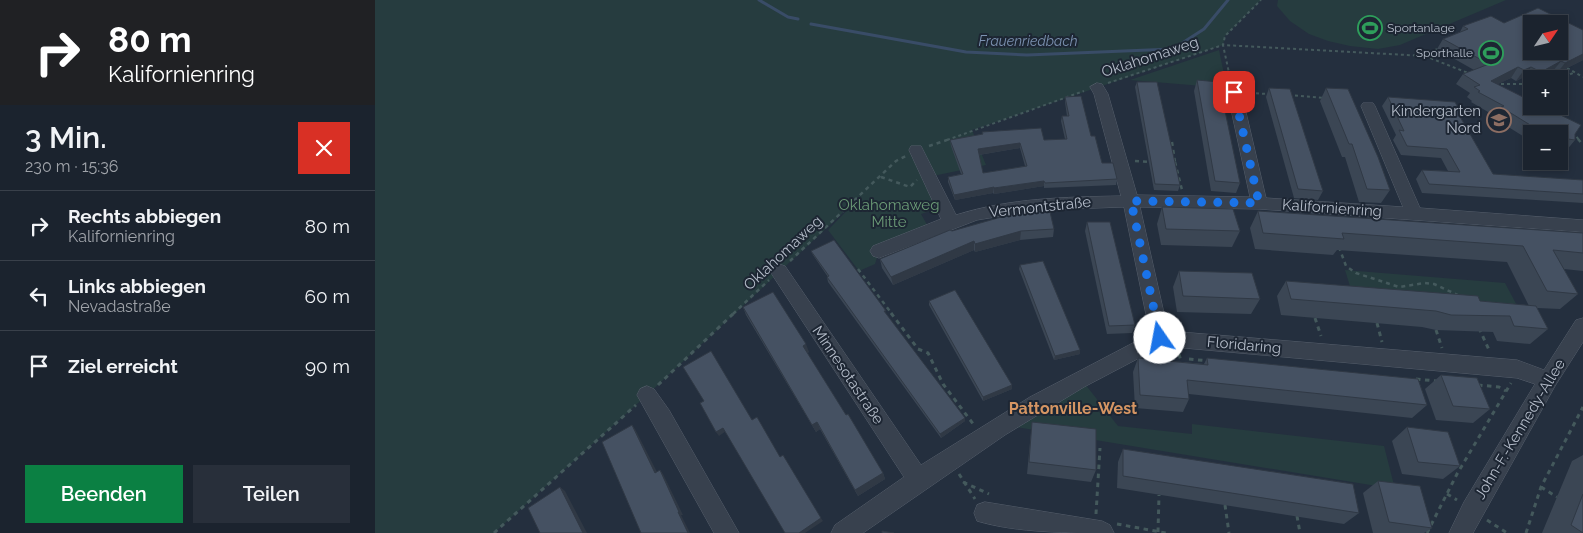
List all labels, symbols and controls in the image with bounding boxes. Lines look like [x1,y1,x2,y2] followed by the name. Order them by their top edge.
[1357,15,1383,41] sports icon: Sportanlage
[1523,15,1567,60] north arrow
[1523,15,1568,170] map controls
[108,19,192,60] text: 80 m
[25,20,90,85] icon: right
[1387,21,1455,35] place label: Sportanlage
[978,33,1078,49] water label: Frauenriedbach
[1099,33,1201,81] street label: Oklahomaweg
[1478,40,1504,66] sports icon: Sporthalle
[1416,46,1473,60] place label: Sporthalle
[108,61,255,87] text: Kalifornienring
[1523,70,1568,115] button: +
[1213,71,1255,113] pin
[1220,78,1248,106] icon: arrive
[1391,102,1481,137] place label: Kindergarten Nord
[1486,107,1512,133] school or university icon: Kindergarten Nord
[25,120,107,155] text: 3 Min.
[298,122,350,174] button: close
[1523,125,1568,170] button: −
[25,157,118,176] text: 230 m · 15:36
[988,193,1092,221] street label: Vermontstraße
[839,196,939,231] park label: Oklahomaweg Mitte
[1281,196,1383,220] street label: Kalifornienring
[68,205,221,227] text: Rechts abbiegen
[25,212,53,240] icon: right
[740,212,826,294] street label: Oklahomaweg
[305,215,350,237] text: 80 m
[68,227,175,246] text: Kalifornienring
[68,275,206,297] text: Links abbiegen
[25,282,53,310] icon: left
[305,285,350,307] text: 60 m
[68,297,171,316] text: Nevadastraße
[1133,311,1185,363] position arrow
[808,322,888,428] street label: Minnesotastraße
[1206,333,1282,357] street label: Floridaring
[25,352,53,380] icon: arrive
[68,355,178,377] text: Ziel erreicht
[305,355,350,377] text: 90 m
[1471,356,1569,502] street label: John-F.-Kennedy-Allee
[1009,399,1137,418] district label: Pattonville-West
[25,465,183,523] button: Beenden
[193,465,350,523] button: Teilen

